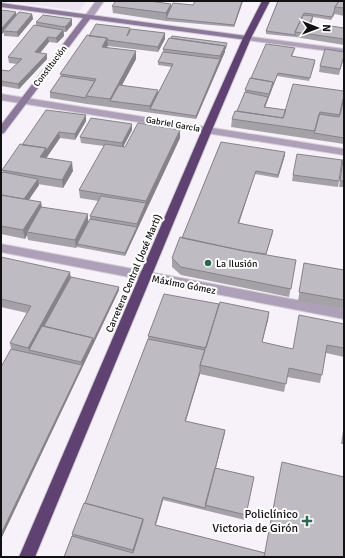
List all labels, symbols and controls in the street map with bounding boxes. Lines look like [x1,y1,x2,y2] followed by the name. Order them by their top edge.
[297,8,337,48] north arrow
[320,24,333,32] text: N
[31,43,70,89] street label: Constitución
[145,114,201,135] street label: Gabriel García
[103,212,164,334] street label: Carretera Central (José Martí)
[203,258,213,268] marker: La Ilusión
[216,258,257,270] place label: La Ilusión
[151,273,217,297] street label: Máximo Gómez
[212,507,298,536] place label: Policlínico Victoria de Girón
[301,515,313,527] marker: Policlínico Victoria de Girón

